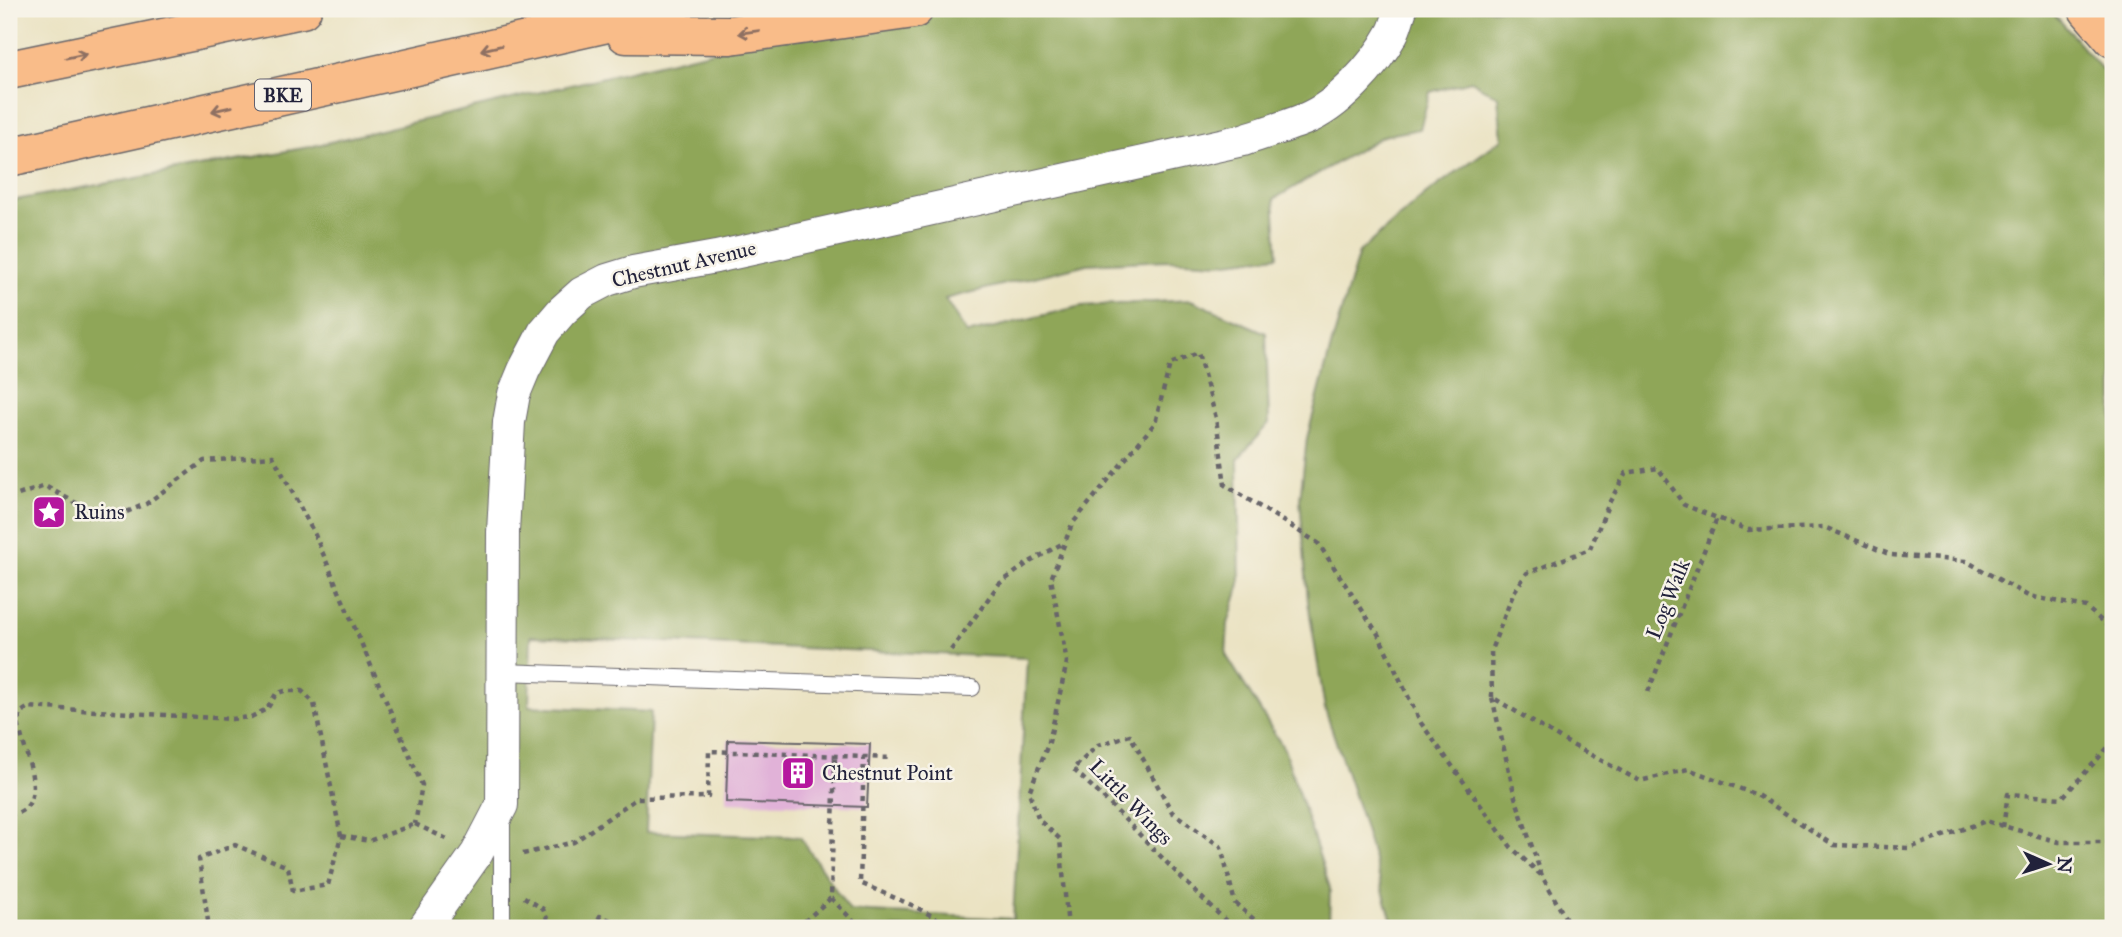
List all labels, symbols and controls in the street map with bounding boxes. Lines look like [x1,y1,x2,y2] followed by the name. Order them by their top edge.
[738,26,761,39] one-way arrow
[480,42,503,56] one-way arrow
[64,49,87,63] one-way arrow
[255,80,311,110] road number: BKE
[211,103,233,116] one-way arrow
[609,235,759,293] street label: Chestnut Avenue
[30,493,68,531] place icon: Ruins
[74,499,125,525] place label: Ruins
[1640,555,1696,643] street label: Log Walk
[779,754,817,792] building icon: Chestnut Point
[1084,754,1178,850] street label: Little Wings
[822,760,953,786] place label: Chestnut Point
[2014,828,2084,898] north arrow
[2053,856,2076,874] text: N

